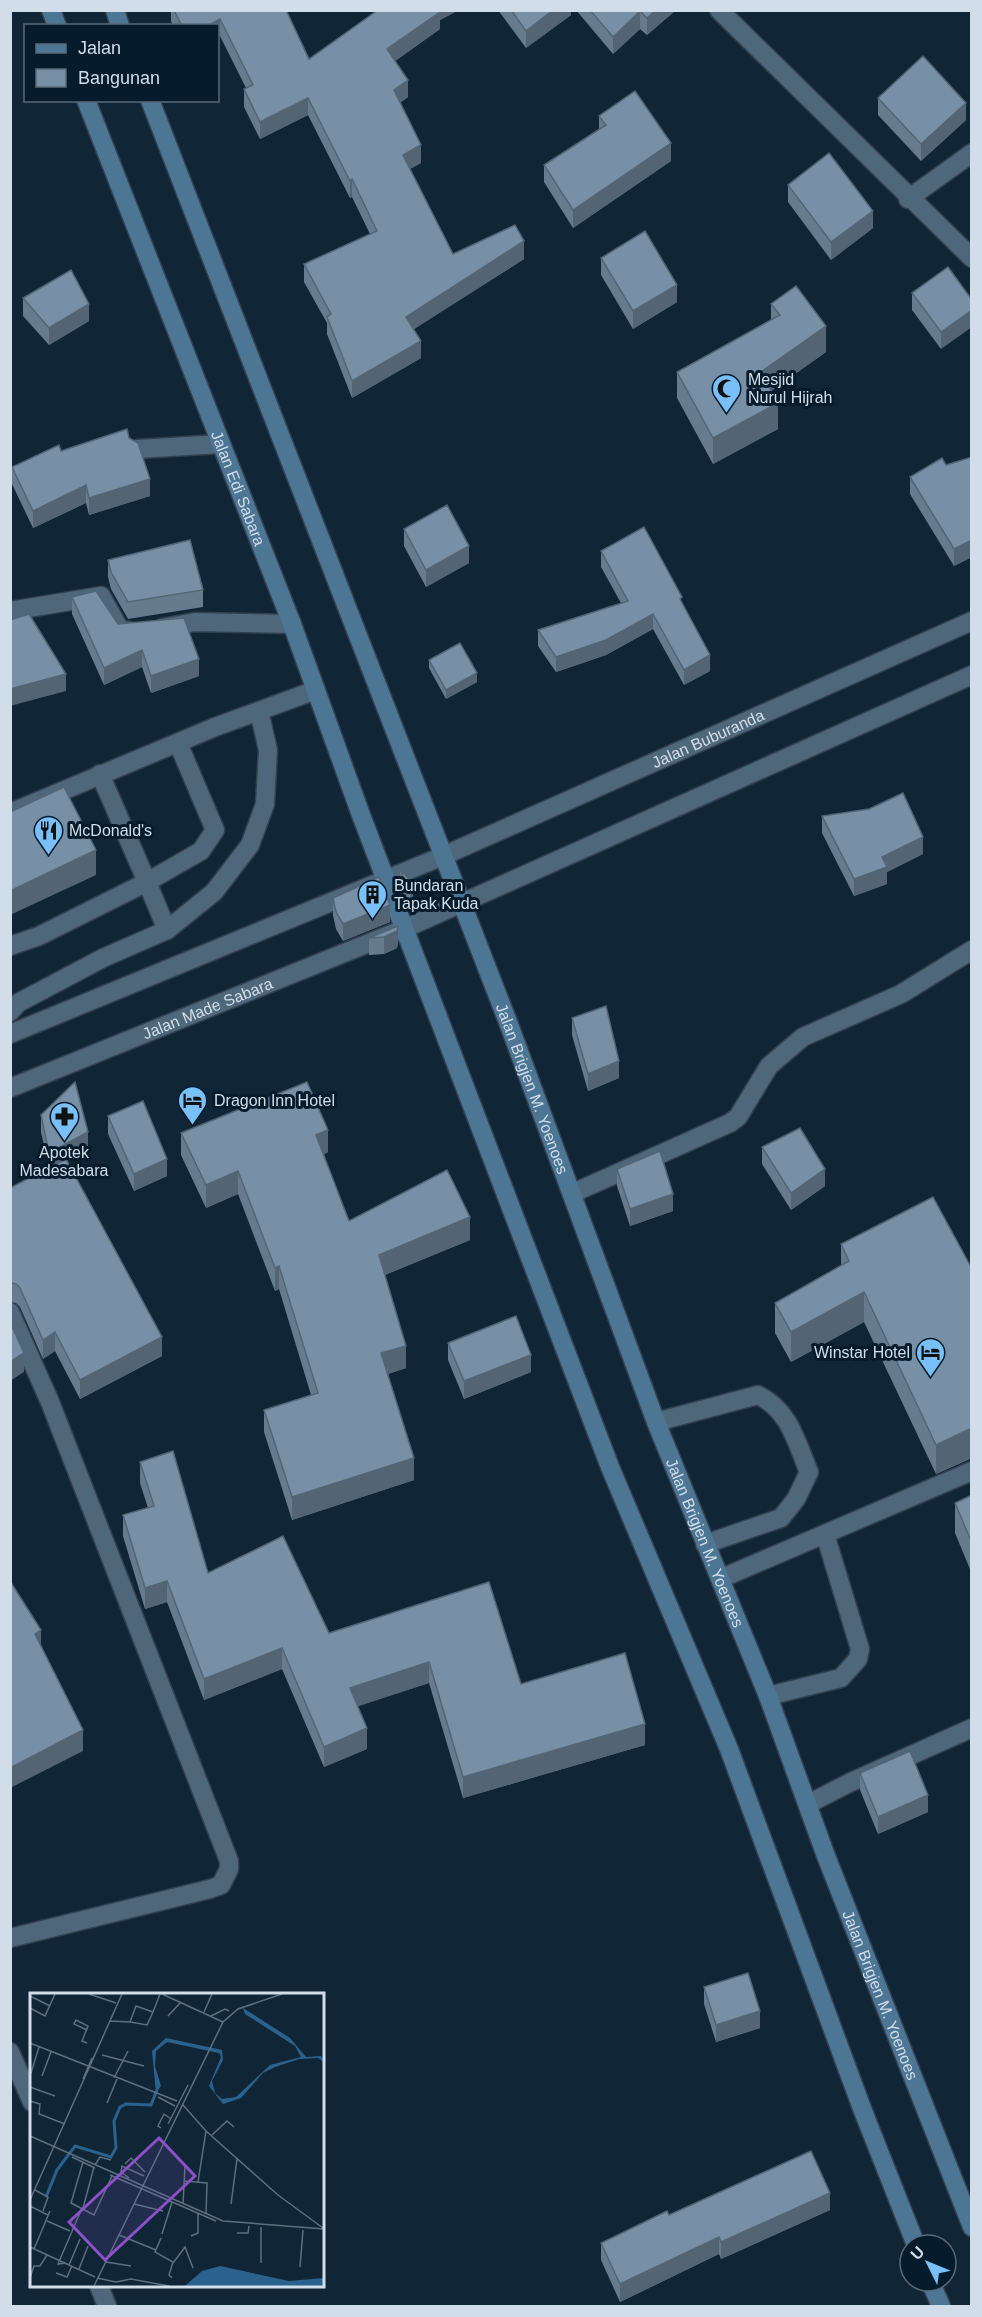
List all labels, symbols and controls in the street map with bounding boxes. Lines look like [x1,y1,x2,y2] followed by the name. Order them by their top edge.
[24,24,219,102] legend
[78,38,121,58] text: Jalan
[78,68,160,88] text: Bangunan
[748,371,832,406] place label: Mesjid Nurul Hijrah
[711,372,743,414] mosque icon: Mesjid Nurul Hijrah
[208,428,269,548] street label: Jalan Edi Sabara
[649,706,767,771] street label: Jalan Buburanda
[32,814,64,856] restaurant icon: McDonald's
[69,822,152,839] place label: McDonald's
[394,877,479,912] place label: Bundaran Tapak Kuda
[357,878,389,920] building icon: Bundaran Tapak Kuda
[140,974,275,1042] street label: Jalan Made Sabara
[493,1001,572,1176] street label: Jalan Brigjen M. Yoenoes
[177,1084,209,1126] hotel icon: Dragon Inn Hotel
[214,1092,335,1109] place label: Dragon Inn Hotel
[48,1100,80,1142] pharmacy icon: Apotek Madesabara
[20,1144,109,1179] place label: Apotek Madesabara
[915,1336,947,1378] hotel icon: Winstar Hotel
[814,1344,910,1361] place label: Winstar Hotel
[663,1456,747,1630] street label: Jalan Brigjen M. Yoenoes
[840,1908,922,2082] street label: Jalan Brigjen M. Yoenoes
[30,1993,324,2287] inset map
[898,2233,958,2293] north arrow
[907,2243,928,2263] text: U

